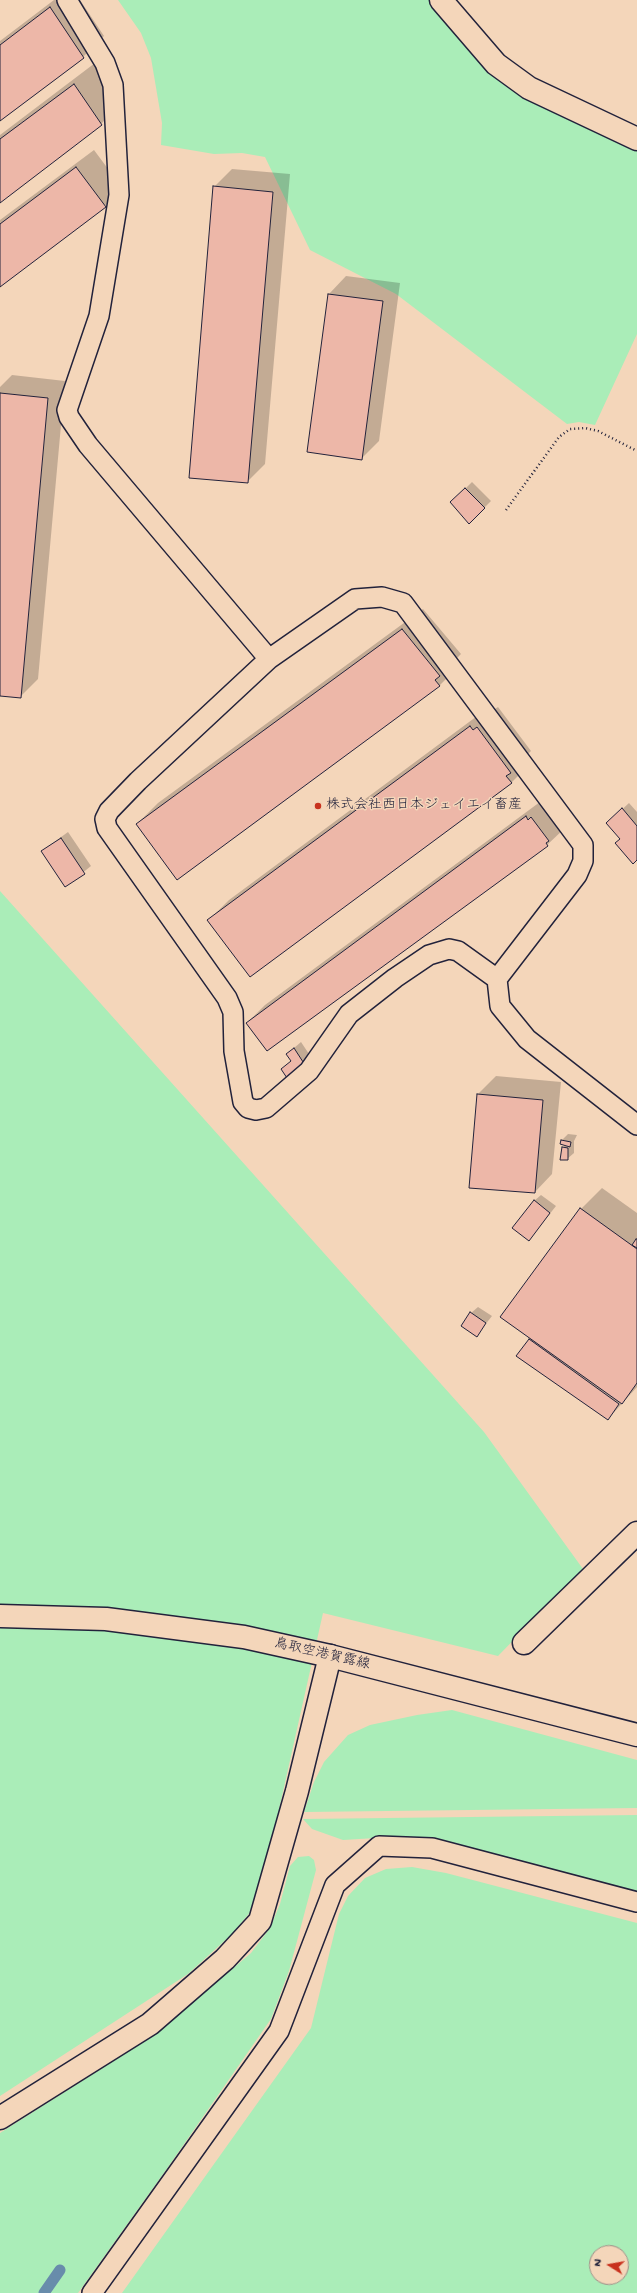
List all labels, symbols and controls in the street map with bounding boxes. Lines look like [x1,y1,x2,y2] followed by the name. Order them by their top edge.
[326,798,522,814] place label: 株式会社西日本ジェイエイ畜産
[313,801,323,811] marker: 株式会社西日本ジェイエイ畜産
[272,1636,372,1674] street label: 鳥取空港賀露線
[589,2245,629,2285] north arrow
[592,2258,605,2268] text: N

